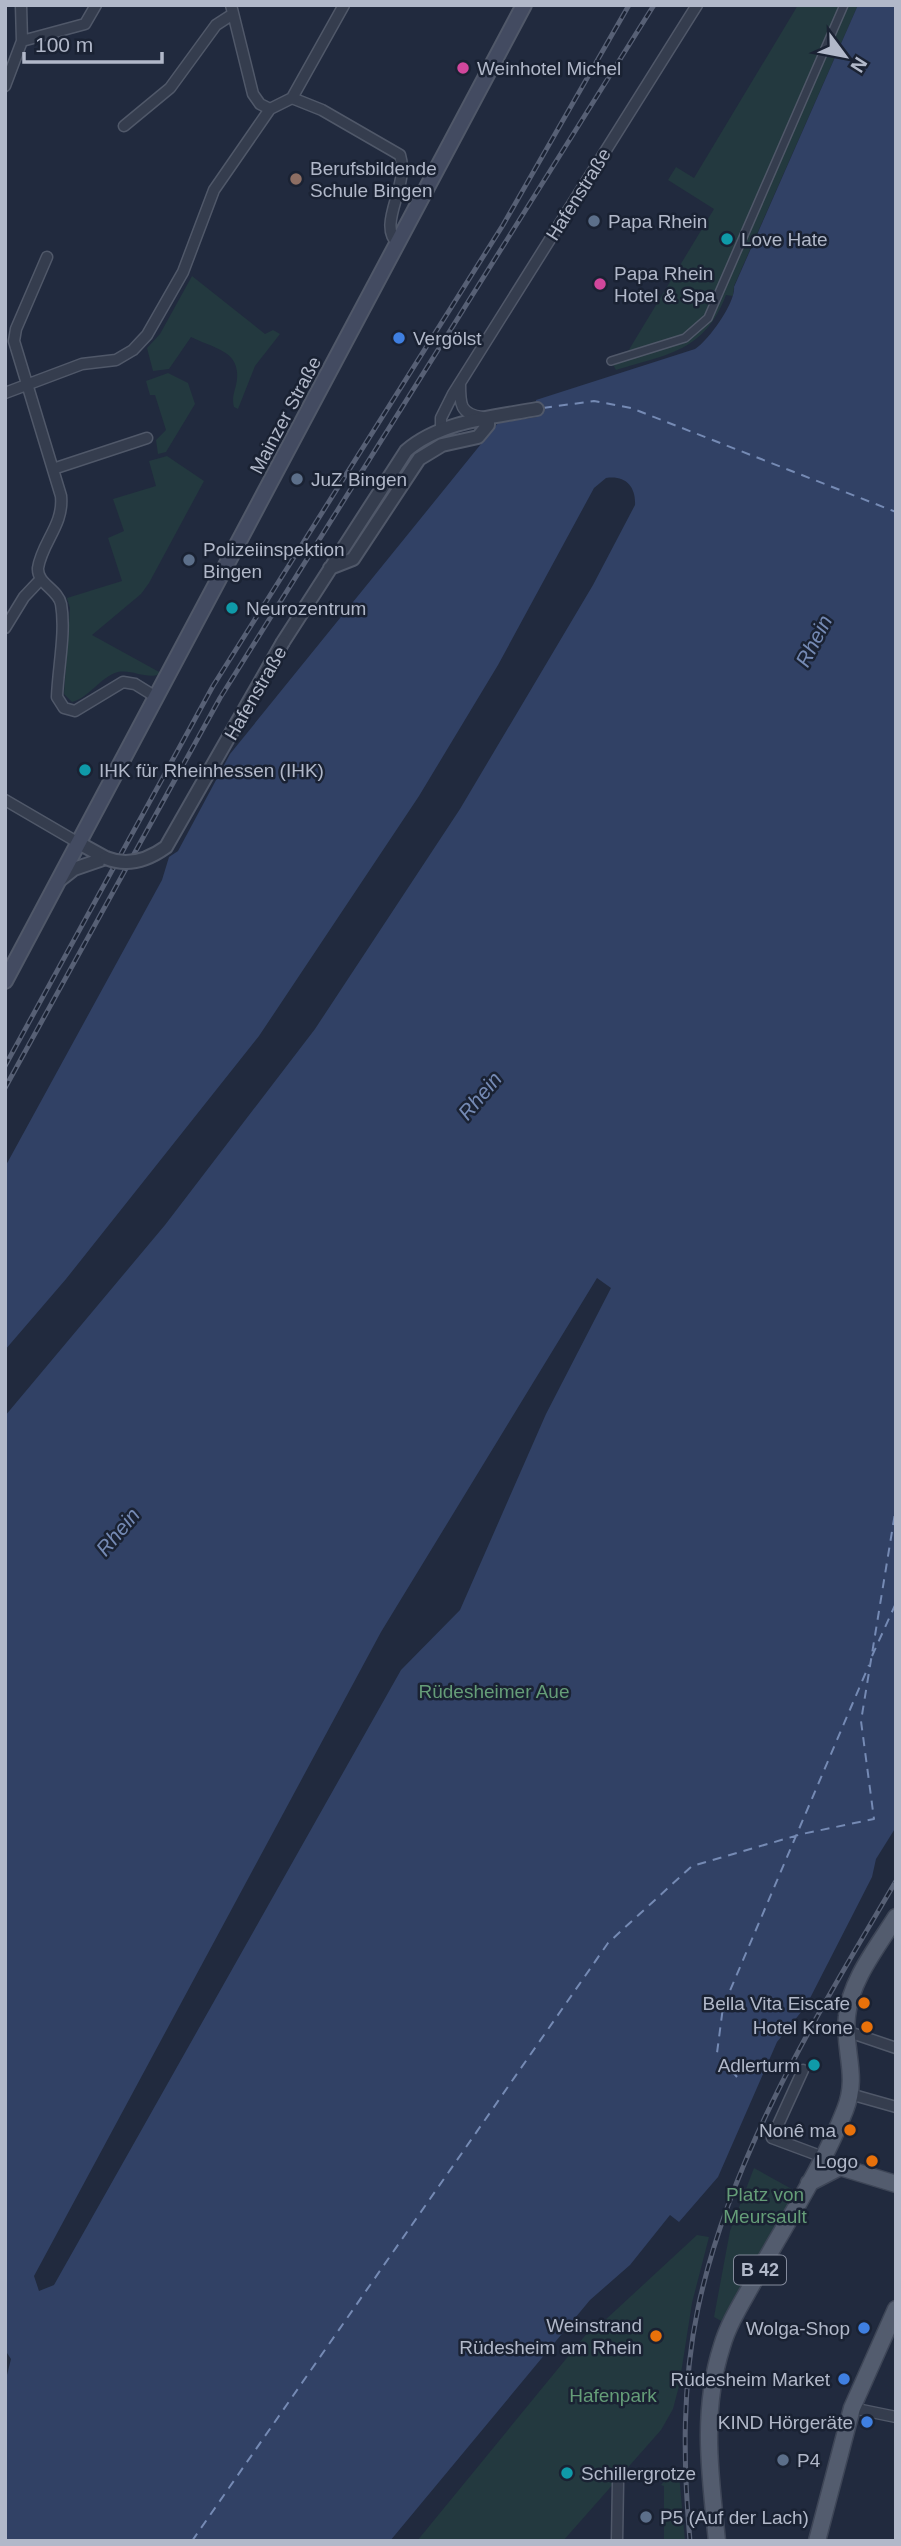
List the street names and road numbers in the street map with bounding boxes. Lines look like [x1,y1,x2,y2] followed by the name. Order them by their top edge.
[542,144,615,244] street label: Hafenstraße
[246,353,325,478] street label: Mainzer Straße
[220,643,291,744] street label: Hafenstraße
[734,2256,786,2284] road number: B 42

